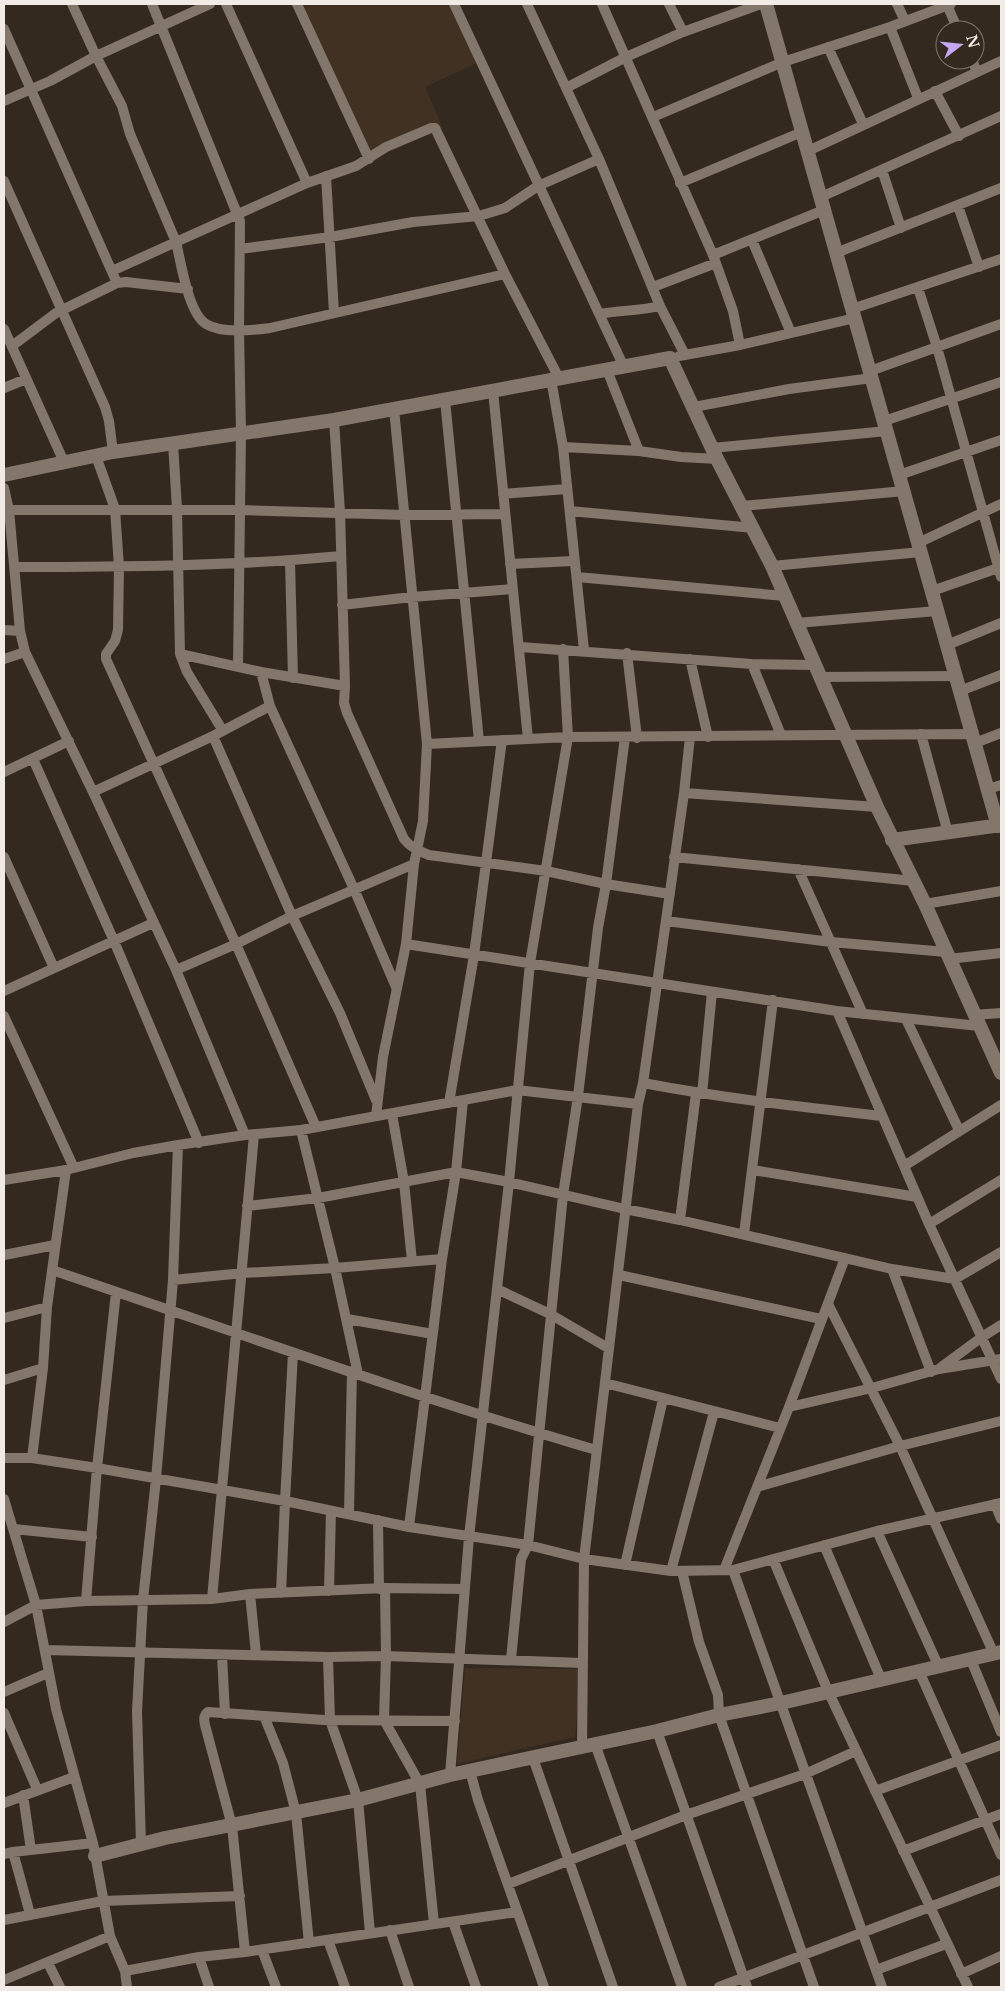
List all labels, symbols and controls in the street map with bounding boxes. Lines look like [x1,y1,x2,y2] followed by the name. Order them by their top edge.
[935,20,985,70] north arrow
[962,33,983,50] text: N

